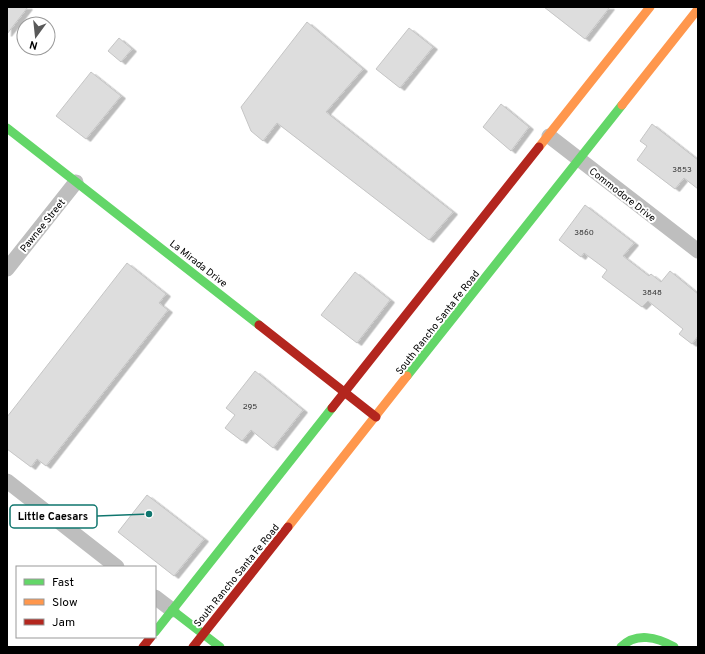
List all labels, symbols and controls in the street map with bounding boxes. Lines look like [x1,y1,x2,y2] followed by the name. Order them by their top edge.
[16,16,56,56] north arrow
[28,37,39,52] text: N
[586,165,658,225] street label: Commodore Drive
[672,165,692,175] house number: 3853
[18,196,69,255] street label: Pawnee Street
[574,228,594,238] house number: 3860
[167,238,230,291] street label: La Mirada Drive
[393,268,483,378] street label: South Rancho Santa Fe Road
[642,288,662,298] house number: 3848
[243,402,257,412] house number: 295
[10,505,97,528] callout: Little Caesars
[18,510,88,524] text: Little Caesars
[192,522,283,630] street label: South Rancho Santa Fe Road
[16,566,156,638] legend
[52,575,74,591] text: Fast
[52,595,78,611] text: Slow
[52,615,75,631] text: Jam

